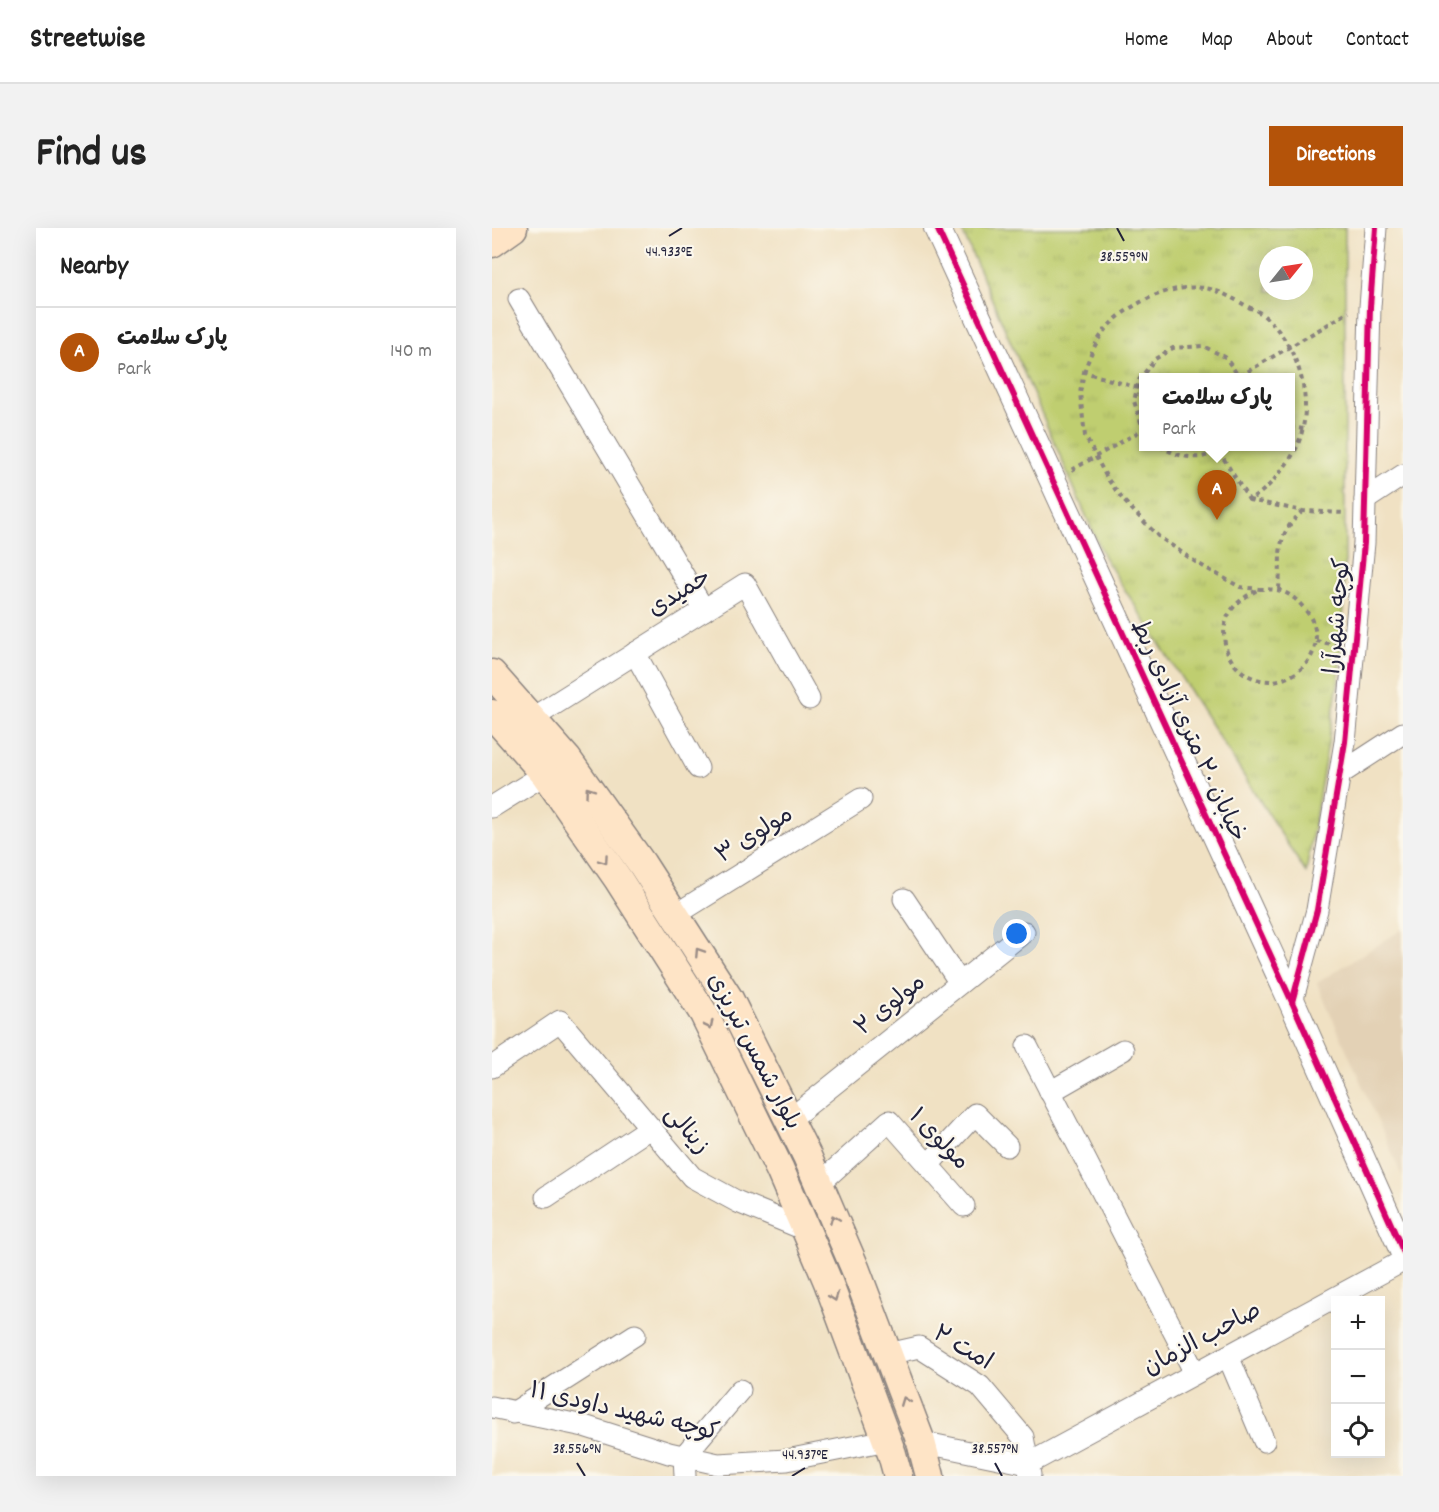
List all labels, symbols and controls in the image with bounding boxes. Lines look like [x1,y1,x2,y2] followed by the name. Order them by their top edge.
[30,21,145,61] text: Streetwise
[1124,26,1168,56] text: Home
[1201,26,1233,56] text: Map
[1266,26,1313,56] text: About
[1346,26,1409,56] text: Contact
[36,126,147,186] text: Find us
[1269,126,1403,186] button: Directions
[646,242,693,264] text: 44.933°E
[1259,246,1313,300] north arrow
[1100,247,1148,269] text: 38.559°N
[60,249,128,286] text: Nearby
[117,324,227,355] text: پارک سلامت
[74,338,85,366] text: A
[390,338,432,366] text: 140 m
[117,356,151,384] text: Park
[1139,373,1295,451] popup
[1162,384,1272,415] text: پارک سلامت
[1162,416,1196,444] text: Park
[1198,470,1236,520] pin: A
[1317,556,1361,676] street label: کوچه شهرآرا
[642,561,718,627] street label: حمیدی
[1120,614,1254,848] street label: خیابان ۲۰ متری آزادی ربط
[585,786,596,797] one-way arrow
[710,799,800,873] street label: مولوی ۳
[597,853,608,864] one-way arrow
[1002,919,1031,948] your location
[694,948,706,958] one-way arrow
[697,967,809,1137] street label: بلوار شمس تبریزی
[848,967,934,1045] street label: مولوی ۲
[701,1018,713,1029] one-way arrow
[655,1099,717,1163] street label: زینالی
[900,1101,976,1179] street label: مولوی ۱
[829,1214,841,1225] one-way arrow
[827,1291,839,1302] one-way arrow
[1138,1295,1268,1385] street label: صاحب الزمان
[1331,1296,1385,1458] map controls
[1331,1296,1385,1350] button: +
[926,1318,998,1380] street label: امت ۲
[1331,1350,1385,1404] button: −
[526,1375,722,1451] street label: کوچه شهید داودی ۱۱
[900,1396,912,1407] one-way arrow
[1331,1404,1385,1458] button: locate
[553,1439,601,1461] text: 38.556°N
[971,1439,1019,1461] text: 38.557°N
[782,1445,828,1467] text: 44.937°E

